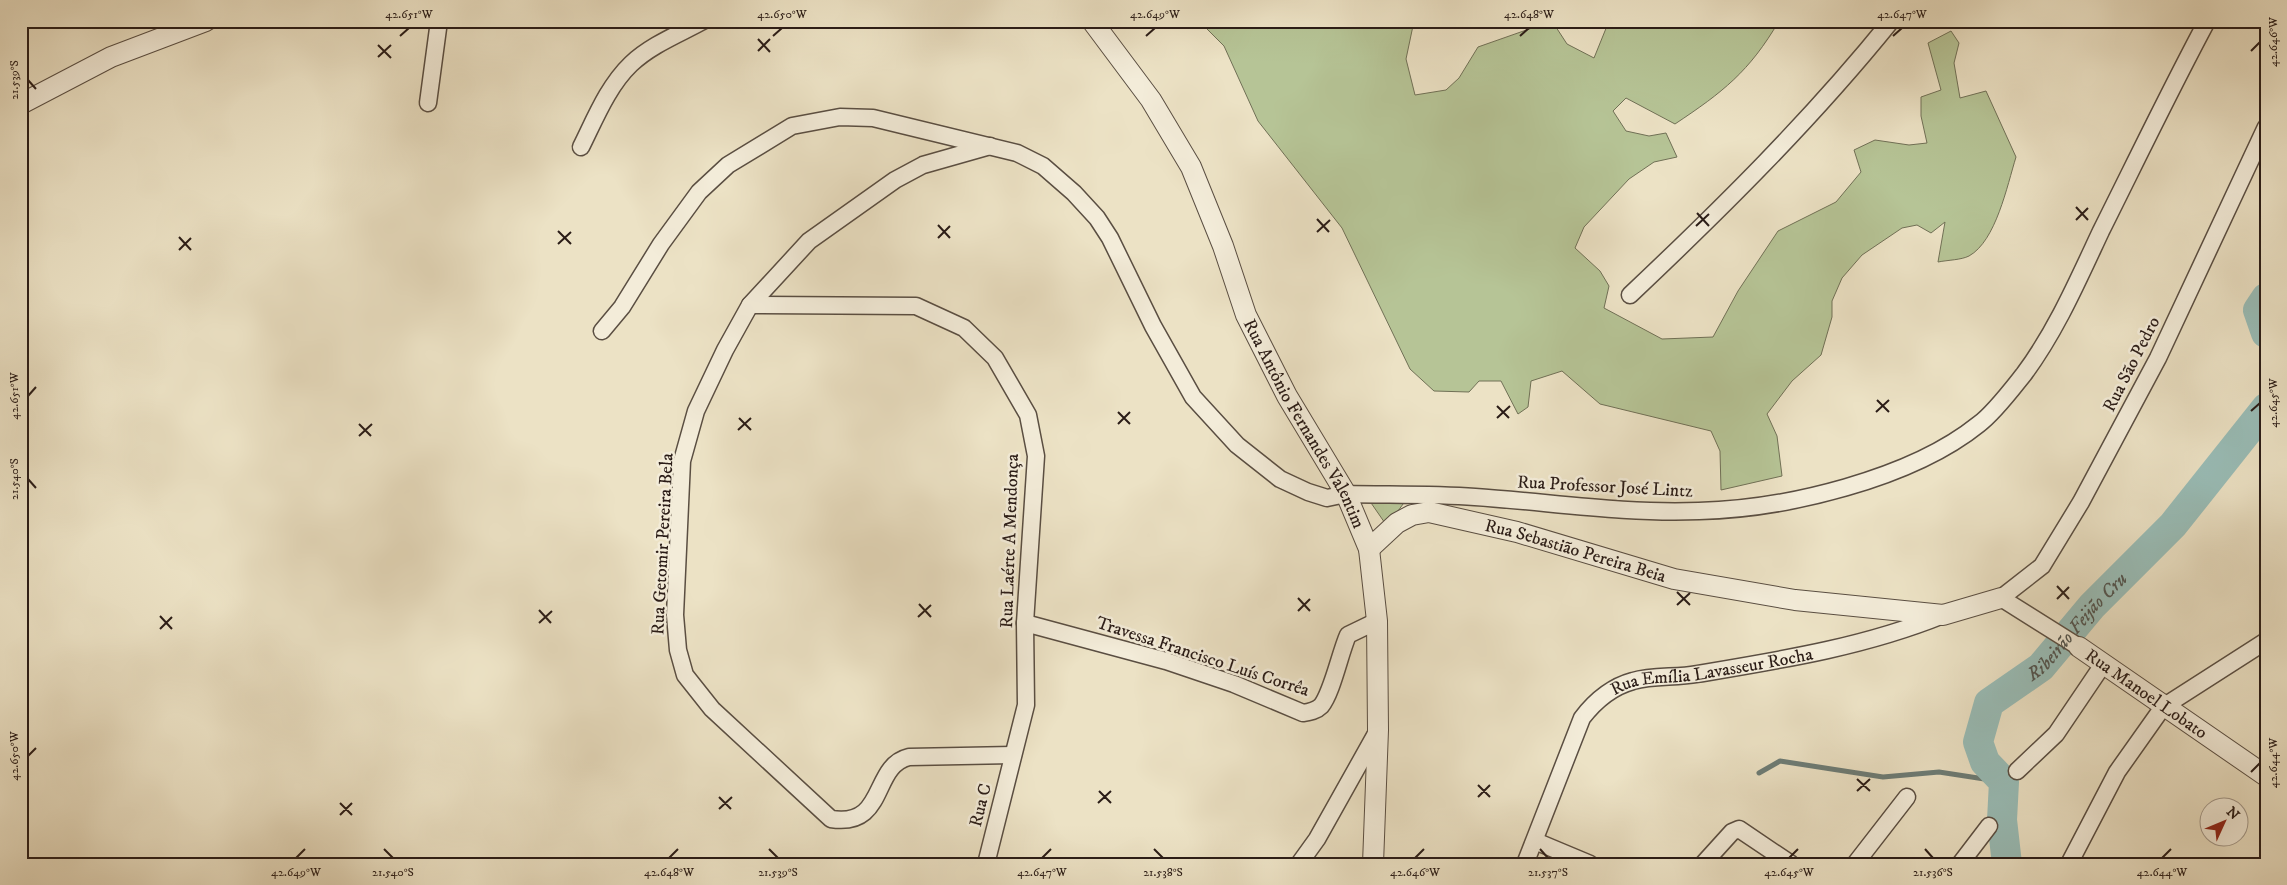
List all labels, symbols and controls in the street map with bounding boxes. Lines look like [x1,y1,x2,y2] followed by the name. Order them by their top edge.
[385,7,434,22] text: 42.651°W
[757,7,808,22] text: 42.650°W
[1130,7,1181,22] text: 42.649°W
[1504,7,1555,22] text: 42.648°W
[1877,7,1928,22] text: 42.647°W
[2266,16,2281,67] text: 42.646°W
[7,60,22,100] text: 21.539°S
[2098,313,2165,416] street label: Rua São Pedro
[1238,315,1369,532] street label: Rua Antônio Fernandes Valentim
[7,371,22,420] text: 42.651°W
[2266,377,2281,428] text: 42.645°W
[647,452,679,636] street label: Rua Getomir Pereira Bela
[996,453,1024,629] street label: Rua Laérte A Mendonça
[7,458,22,500] text: 21.540°S
[1517,471,1693,503] street label: Rua Professor José Lintz
[1483,515,1669,588] street label: Rua Sebastião Pereira Beia
[2022,568,2132,687] water label: Ribeirão Feijão Cru
[1093,612,1312,702] street label: Travessa Francisco Luís Corrêa
[1607,643,1815,701] street label: Rua Emília Lavasseur Rocha
[2081,645,2211,744] street label: Rua Manoel Lobato
[7,730,22,781] text: 42.650°W
[2266,737,2281,788] text: 42.644°W
[965,781,997,829] street label: Rua C
[2200,798,2250,848] north arrow
[2222,803,2243,824] text: N
[271,865,322,880] text: 42.649°W
[372,865,414,880] text: 21.540°S
[644,865,695,880] text: 42.648°W
[758,865,798,880] text: 21.539°S
[1017,865,1068,880] text: 42.647°W
[1143,865,1183,880] text: 21.538°S
[1390,865,1441,880] text: 42.646°W
[1528,865,1568,880] text: 21.537°S
[1764,865,1815,880] text: 42.645°W
[1913,865,1953,880] text: 21.536°S
[2137,865,2188,880] text: 42.644°W

